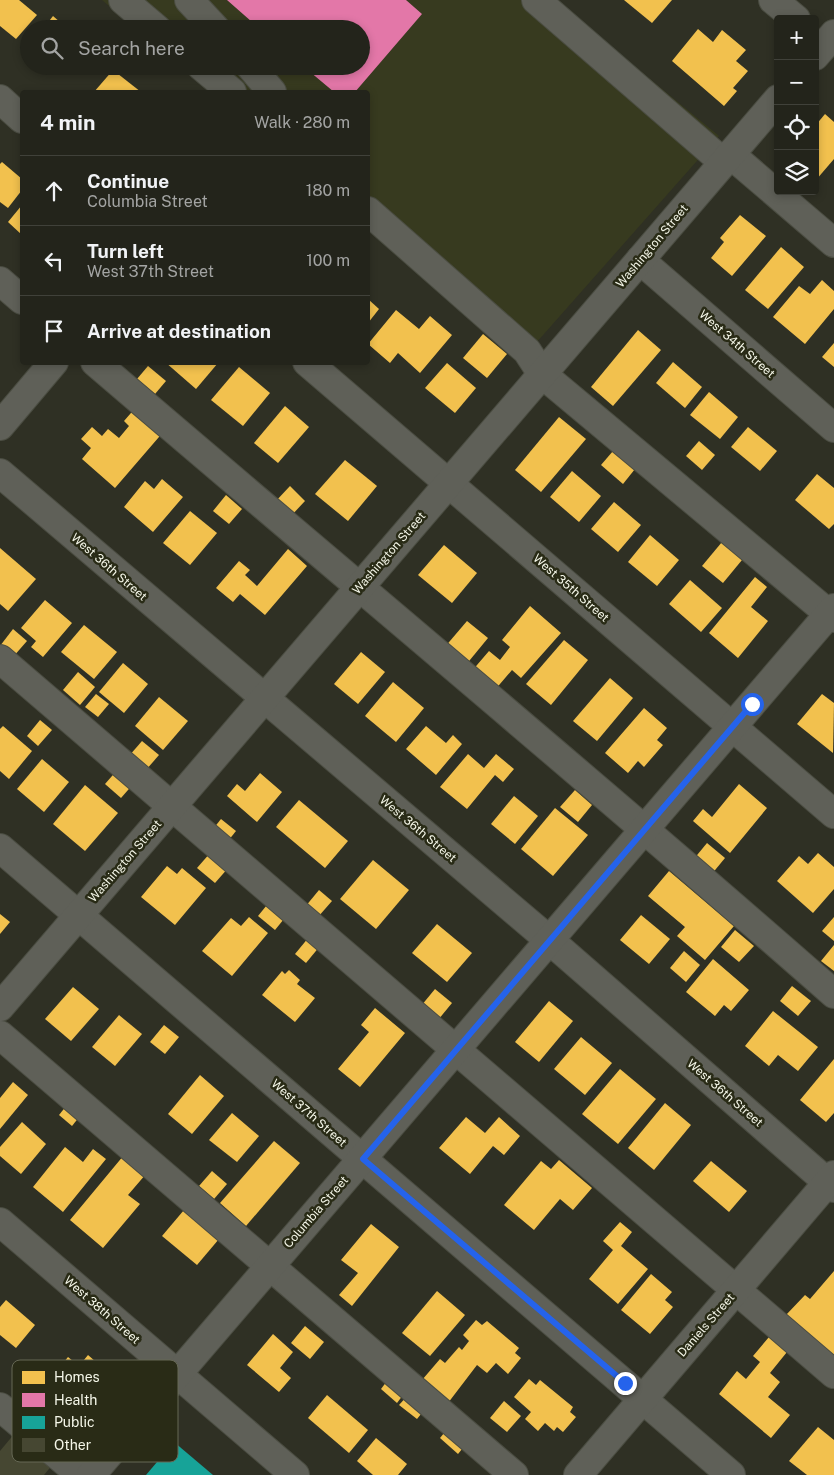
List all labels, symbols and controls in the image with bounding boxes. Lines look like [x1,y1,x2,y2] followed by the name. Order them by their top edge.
[774,15,819,195] map controls
[774,15,819,60] button: +
[20,20,370,75] search box
[38,34,66,62] icon: search
[78,37,185,59] text: Search here
[774,60,819,105] button: −
[774,105,819,150] button: locate
[40,110,95,135] text: 4 min
[254,113,350,132] text: Walk · 280 m
[774,150,819,195] button: layers
[87,170,169,192] text: Continue
[40,177,68,205] icon: ahead
[306,181,350,200] text: 180 m
[87,192,208,211] text: Columbia Street
[613,201,691,290] street label: Washington Street
[87,240,164,262] text: Turn left
[40,247,68,275] icon: left
[306,251,350,270] text: 100 m
[87,262,214,281] text: West 37th Street
[696,307,778,381] street label: West 34th Street
[40,317,68,345] icon: arrive
[87,320,271,342] text: Arrive at destination
[350,509,429,597] street label: Washington Street
[68,530,150,604] street label: West 36th Street
[530,551,612,625] street label: West 35th Street
[741,693,764,716] route start
[377,793,459,865] street label: West 36th Street
[86,817,165,905] street label: Washington Street
[684,1056,766,1130] street label: West 36th Street
[268,1076,350,1150] street label: West 37th Street
[281,1173,351,1251] street label: Columbia Street
[61,1273,143,1347] street label: West 38th Street
[675,1290,737,1359] street label: Daniels Street
[12,1360,178,1462] legend
[54,1369,100,1385] text: Homes
[614,1372,637,1395] route end
[54,1392,97,1408] text: Health
[54,1414,95,1430] text: Public
[54,1437,91,1453] text: Other

